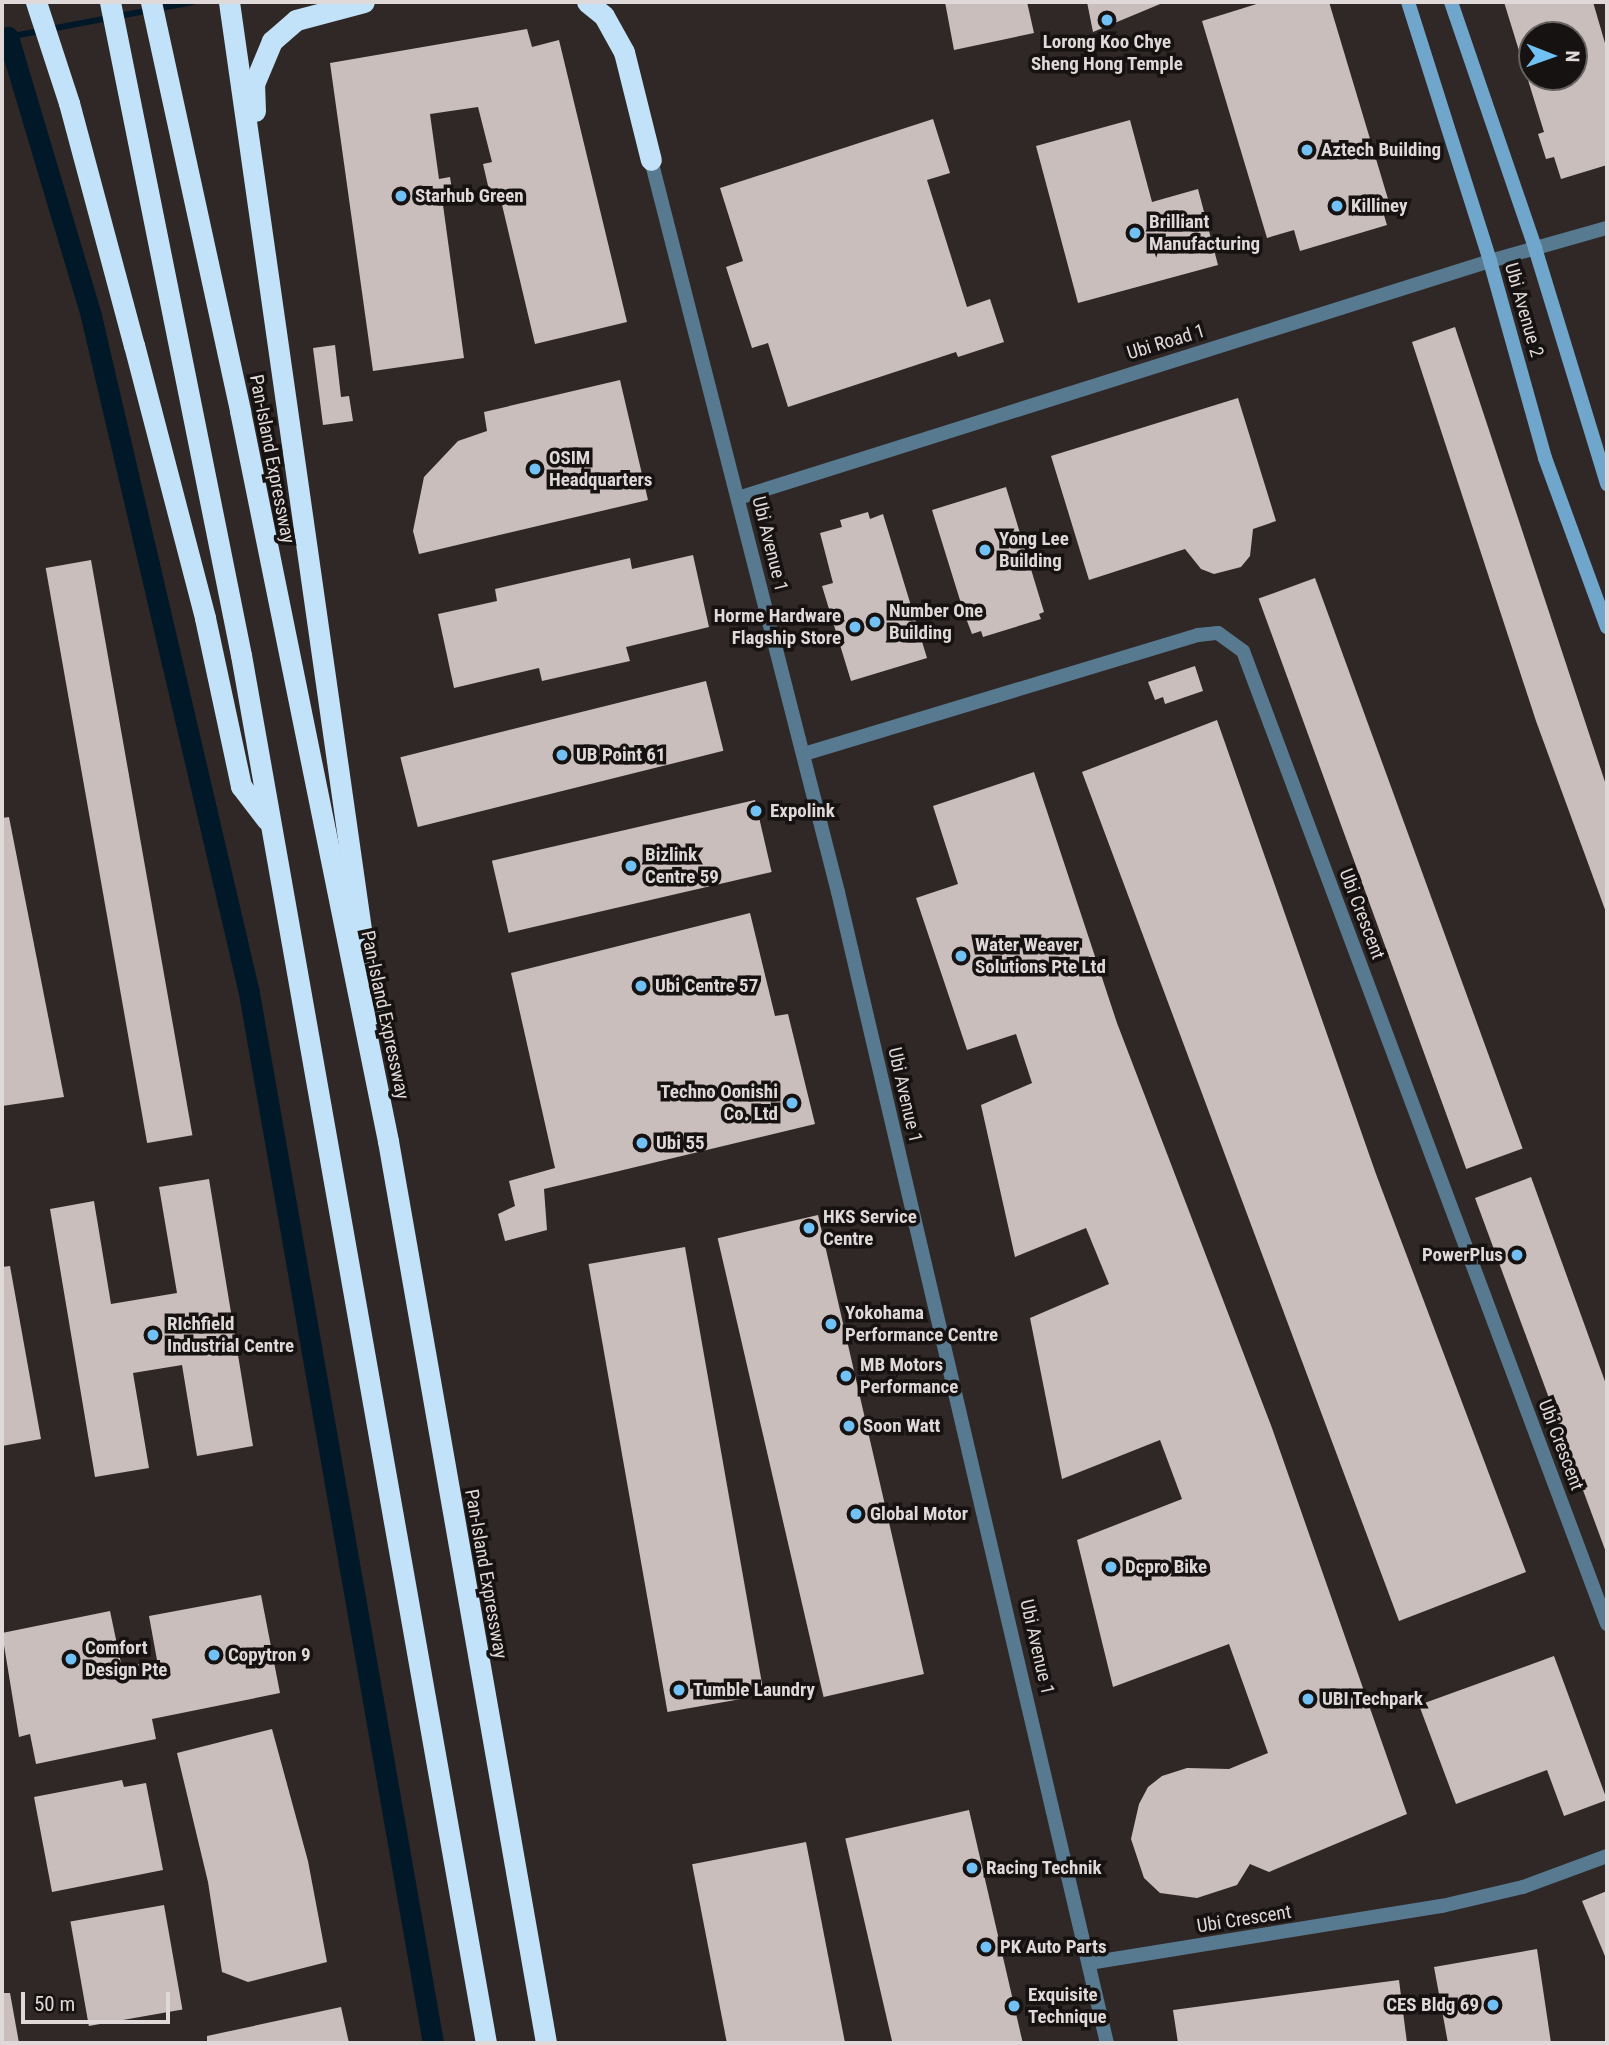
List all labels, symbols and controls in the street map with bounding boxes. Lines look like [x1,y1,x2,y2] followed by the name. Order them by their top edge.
[1099,12,1115,28] marker: Lorong Koo Chye Sheng Hong Temple
[1518,21,1588,91] north arrow
[1031,31,1183,75] place label: Lorong Koo Chye Sheng Hong Temple
[1561,50,1584,62] text: N
[1321,139,1441,161] place label: Aztech Building
[1299,142,1315,158] marker: Aztech Building
[415,185,524,207] place label: Starhub Green
[393,188,409,204] marker: Starhub Green
[1351,195,1407,217] place label: Killiney
[1329,198,1345,214] marker: Killiney
[1149,211,1260,255] place label: Brilliant Manufacturing
[1127,225,1143,241] marker: Brilliant Manufacturing
[1500,260,1548,360] street label: Ubi Avenue 2
[1124,319,1208,365] street label: Ubi Road 1
[244,373,300,545] street label: Pan-Island Expressway
[549,447,652,491] place label: OSIM Headquarters
[527,461,543,477] marker: OSIM Headquarters
[747,494,793,594] street label: Ubi Avenue 1
[999,528,1069,572] place label: Yong Lee Building
[977,542,993,558] marker: Yong Lee Building
[889,600,983,644] place label: Number One Building
[714,605,841,649] place label: Horme Hardware Flagship Store
[867,614,883,630] marker: Number One Building
[847,619,863,635] marker: Horme Hardware Flagship Store
[576,744,666,766] place label: UB Point 61
[554,747,570,763] marker: UB Point 61
[770,800,835,822] place label: Expolink
[748,803,764,819] marker: Expolink
[645,844,719,888] place label: Bizlink Centre 59
[623,858,639,874] marker: Bizlink Centre 59
[1334,865,1390,963] street label: Ubi Crescent
[356,929,414,1101] street label: Pan-Island Expressway
[975,934,1106,978] place label: Water Weaver Solutions Pte Ltd
[953,948,969,964] marker: Water Weaver Solutions Pte Ltd
[655,975,758,997] place label: Ubi Centre 57
[633,978,649,994] marker: Ubi Centre 57
[883,1045,927,1145] street label: Ubi Avenue 1
[660,1081,778,1125] place label: Techno Oonishi Co. Ltd
[784,1095,800,1111] marker: Techno Oonishi Co. Ltd
[656,1132,705,1154] place label: Ubi 55
[634,1135,650,1151] marker: Ubi 55
[823,1206,917,1250] place label: HKS Service Centre
[801,1220,817,1236] marker: HKS Service Centre
[1422,1244,1503,1266] place label: PowerPlus
[1509,1247,1525,1263] marker: PowerPlus
[845,1302,998,1346] place label: Yokohama Performance Centre
[167,1313,294,1357] place label: RIchfield Industrial Centre
[823,1316,839,1332] marker: Yokohama Performance Centre
[145,1327,161,1343] marker: RIchfield Industrial Centre
[860,1354,958,1398] place label: MB Motors Performance
[838,1368,854,1384] marker: MB Motors Performance
[1533,1396,1589,1494] street label: Ubi Crescent
[863,1415,940,1437] place label: Soon Watt
[841,1418,857,1434] marker: Soon Watt
[460,1488,512,1660] street label: Pan-Island Expressway
[870,1503,968,1525] place label: Global Motor
[848,1506,864,1522] marker: Global Motor
[1125,1556,1207,1578] place label: Dcpro Bike
[1103,1559,1119,1575] marker: Dcpro Bike
[1015,1597,1059,1697] street label: Ubi Avenue 1
[85,1637,167,1681] place label: Comfort Design Pte
[228,1644,311,1666] place label: Copytron 9
[206,1647,222,1663] marker: Copytron 9
[63,1651,79,1667] marker: Comfort Design Pte
[693,1679,815,1701] place label: Tumble Laundry
[671,1682,687,1698] marker: Tumble Laundry
[1322,1688,1423,1710] place label: UBI Techpark
[1300,1691,1316,1707] marker: UBI Techpark
[986,1857,1102,1879] place label: Racing Technik
[964,1860,980,1876] marker: Racing Technik
[1195,1900,1293,1938] street label: Ubi Crescent
[1000,1936,1107,1958] place label: PK Auto Parts
[978,1939,994,1955] marker: PK Auto Parts
[24,1979,173,2023] scale bar
[1028,1984,1107,2028] place label: Exquisite Technique
[34,1992,75,2016] text: 50 m
[1386,1994,1479,2016] place label: CES Bldg 69
[1485,1997,1501,2013] marker: CES Bldg 69
[1006,1998,1022,2014] marker: Exquisite Technique

